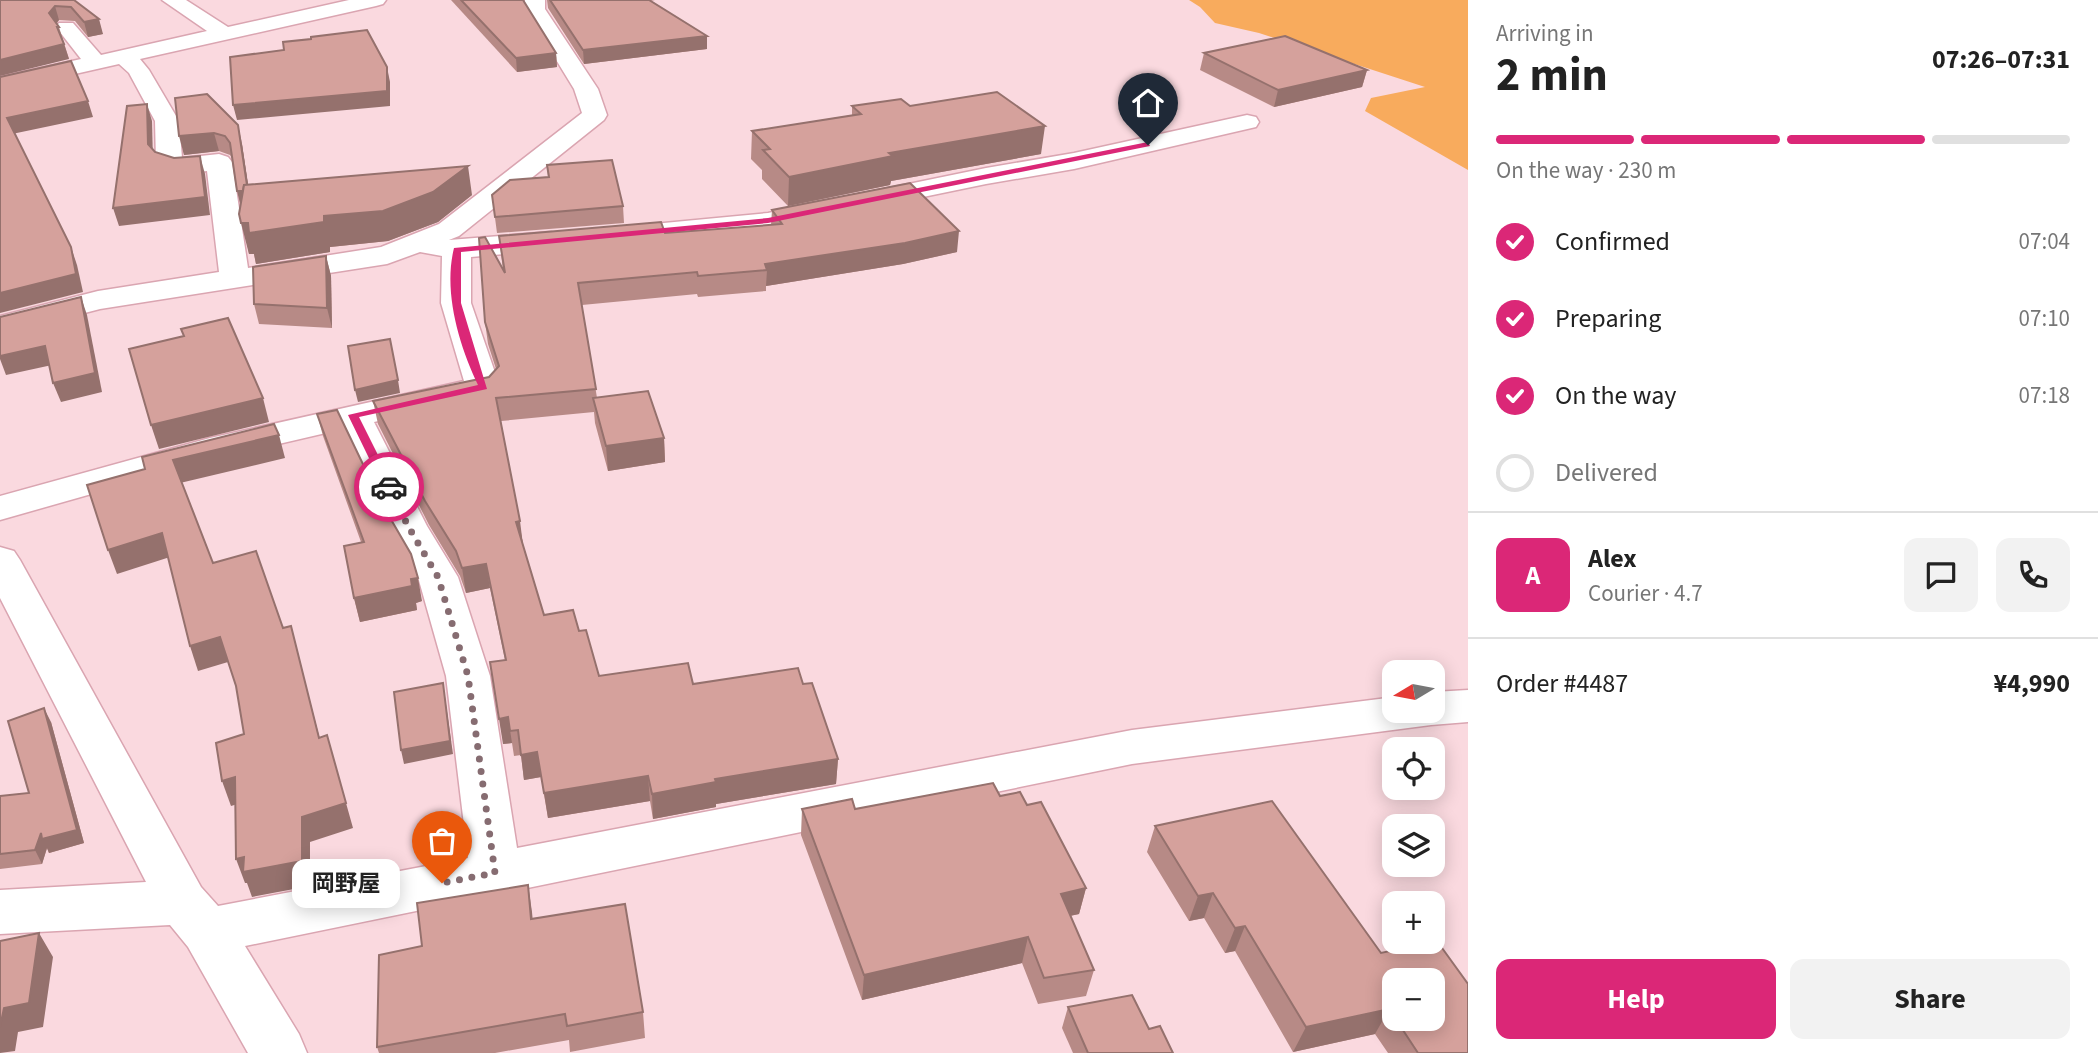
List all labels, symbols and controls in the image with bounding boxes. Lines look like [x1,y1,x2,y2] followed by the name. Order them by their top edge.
[1496,17,1594,50] text: Arriving in
[1932,41,2070,78] text: 07:26–07:31
[1496,43,1608,108] text: 2 min
[1118,73,1178,145] pin
[1129,84,1167,122] icon: home
[1496,154,1676,187] text: On the way · 230 m
[1496,223,1534,261] icon: check
[1555,223,1670,260] text: Confirmed
[2019,225,2070,258] text: 07:04
[1496,300,1534,338] icon: check
[1555,300,1661,337] text: Preparing
[2019,302,2070,335] text: 07:10
[1496,377,1534,415] icon: check
[1555,377,1676,414] text: On the way
[2019,379,2070,412] text: 07:18
[354,452,424,522] courier
[1555,454,1658,491] text: Delivered
[370,468,408,506] icon: car
[1904,538,1978,612] button: chat
[1996,538,2070,612] button: phone
[1588,540,1637,577] text: Alex
[1526,557,1540,594] text: A
[1588,577,1703,610] text: Courier · 4.7
[1382,660,1446,723] north arrow
[1382,660,1445,1031] map controls
[1496,665,1628,702] text: Order #4487
[1994,665,2070,702] text: ¥4,990
[1382,737,1445,800] button: locate
[412,811,472,883] pin
[1382,814,1445,877] button: layers
[423,822,461,860] icon: bag
[292,858,400,908] callout: 岡野屋
[312,867,381,900] text: 岡野屋
[1382,891,1445,954] button: +
[1496,959,1776,1039] button: Help
[1790,959,2070,1039] button: Share
[1382,968,1445,1031] button: −

